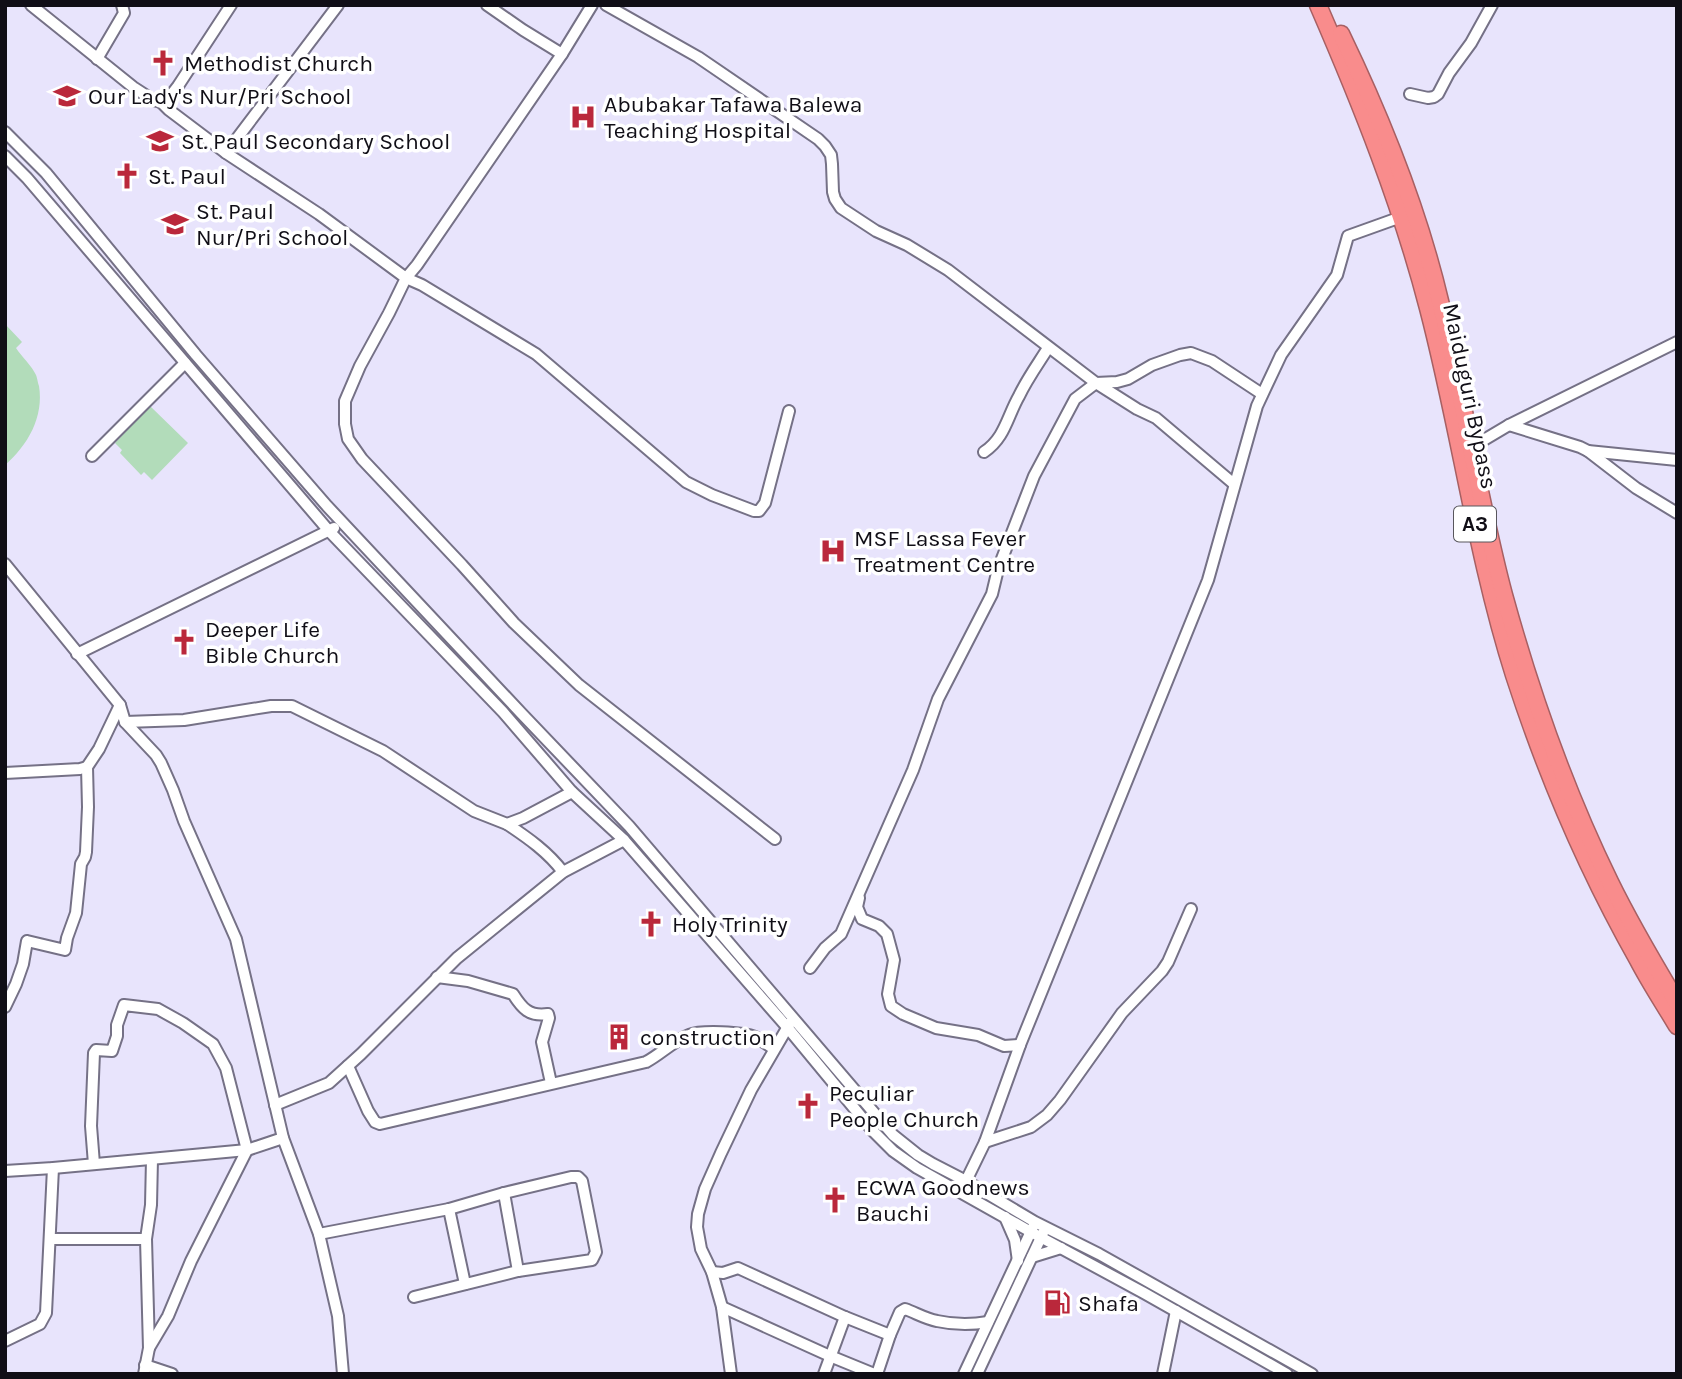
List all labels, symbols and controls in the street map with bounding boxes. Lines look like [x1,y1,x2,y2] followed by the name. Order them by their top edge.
[148,48,178,78] church icon: Methodist Church
[184,50,373,77] place label: Methodist Church
[52,81,82,111] school or university icon: Our Lady's Nur/Pri School
[88,83,351,110] place label: Our Lady's Nur/Pri School
[604,91,862,144] place label: Abubakar Tafawa Balewa Teaching Hospital
[568,102,598,132] hospital icon: Abubakar Tafawa Balewa Teaching Hospital
[145,126,175,156] school or university icon: St. Paul Secondary School
[181,128,450,155] place label: St. Paul Secondary School
[112,161,142,191] church icon: St. Paul
[148,163,226,190] place label: St. Paul
[196,198,349,251] place label: St. Paul Nur/Pri School
[160,209,190,239] school or university icon: St. Paul Nur/Pri School
[1437,301,1503,491] street label: Maiduguri Bypass
[1454,506,1496,542] road number: A3
[854,525,1035,578] place label: MSF Lassa Fever Treatment Centre
[818,536,848,566] hospital icon: MSF Lassa Fever Treatment Centre
[205,616,339,669] place label: Deeper Life Bible Church
[169,627,199,657] church icon: Deeper Life Bible Church
[636,909,666,939] church icon: Holy Trinity
[672,911,788,938] place label: Holy Trinity
[604,1022,634,1052] building icon: construction
[640,1024,775,1051] place label: construction
[829,1080,979,1133] place label: Peculiar People Church
[793,1091,823,1121] church icon: Peculiar People Church
[856,1174,1030,1227] place label: ECWA Goodnews Bauchi
[820,1185,850,1215] church icon: ECWA Goodnews Bauchi
[1042,1288,1072,1318] fuel station icon: Shafa
[1078,1290,1139,1317] place label: Shafa

